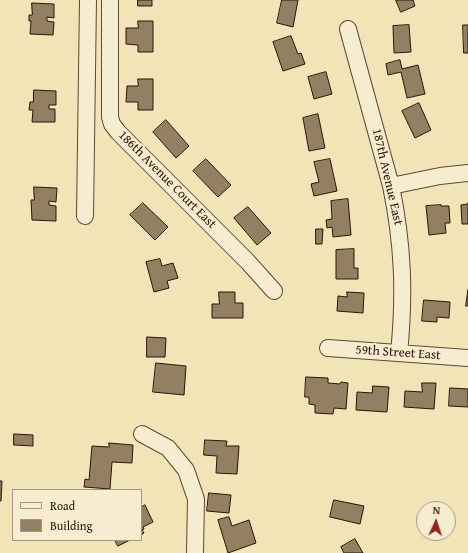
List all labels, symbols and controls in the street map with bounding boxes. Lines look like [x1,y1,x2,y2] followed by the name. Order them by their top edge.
[368,127,406,227] street label: 187th Avenue East
[115,128,219,232] street label: 186th Avenue Court East
[355,342,441,364] street label: 59th Street East
[12,489,142,541] legend
[50,497,75,514] text: Road
[416,501,456,541] north arrow
[432,502,441,518] text: N
[50,517,93,534] text: Building

